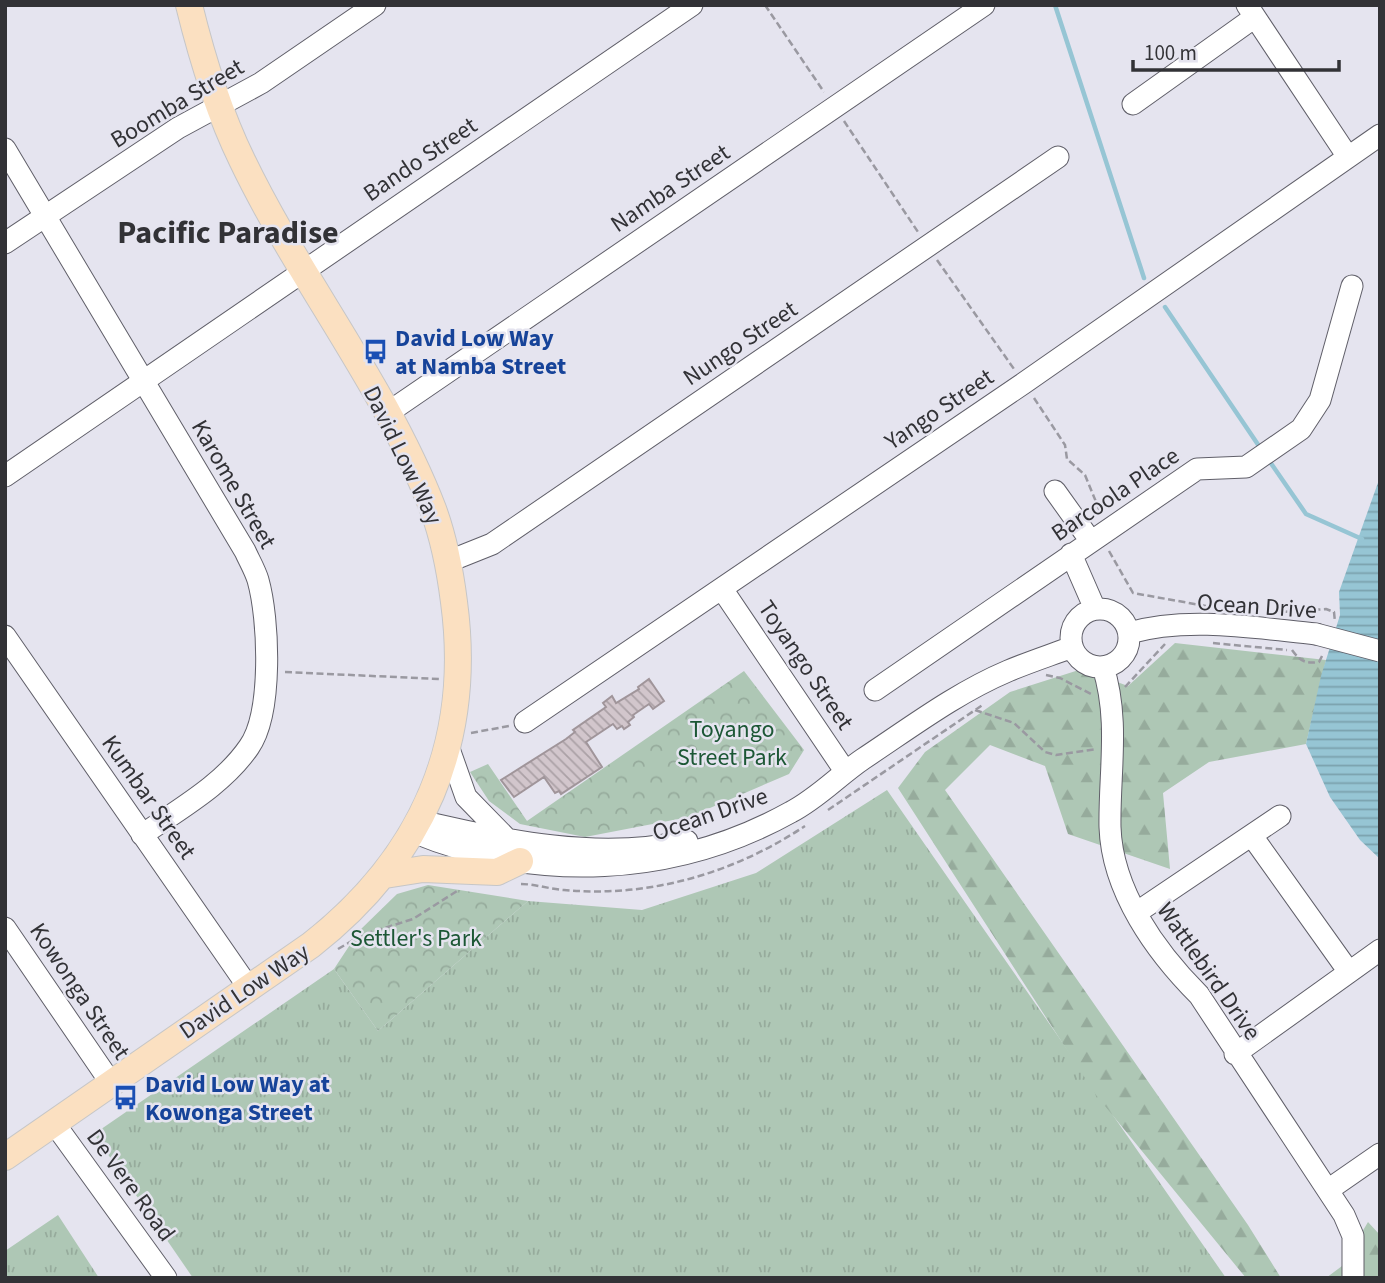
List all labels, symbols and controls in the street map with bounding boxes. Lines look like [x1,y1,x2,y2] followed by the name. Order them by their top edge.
[1133,28,1340,72] scale bar
[1144,38,1197,68] text: 100 m
[104,50,251,157] street label: Boomba Street
[356,108,484,210] street label: Bando Street
[604,135,737,241] street label: Namba Street
[117,210,339,256] district label: Pacific Paradise
[676,292,805,395] street label: Nungo Street
[395,321,566,384] place label: David Low Way at Namba Street
[361,338,389,366] bus stop icon: David Low Way at Namba Street
[877,360,1001,459] street label: Yango Street
[354,380,451,530] street label: David Low Way
[182,413,285,555] street label: Karome Street
[1044,439,1186,550] street label: Barcoola Place
[1196,585,1318,628] street label: Ocean Drive
[749,593,862,737] street label: Toyango Street
[677,712,787,775] park label: Toyango Street Park
[93,728,204,867] street label: Kumbar Street
[648,778,773,851] street label: Ocean Drive
[1148,895,1269,1047] street label: Wattlebird Drive
[21,916,138,1067] street label: Kowonga Street
[350,921,482,956] park label: Settler's Park
[172,935,316,1048] street label: David Low Way
[145,1067,330,1130] place label: David Low Way at Kowonga Street
[111,1084,139,1112] bus stop icon: David Low Way at Kowonga Street
[78,1122,183,1249] street label: De Vere Road

